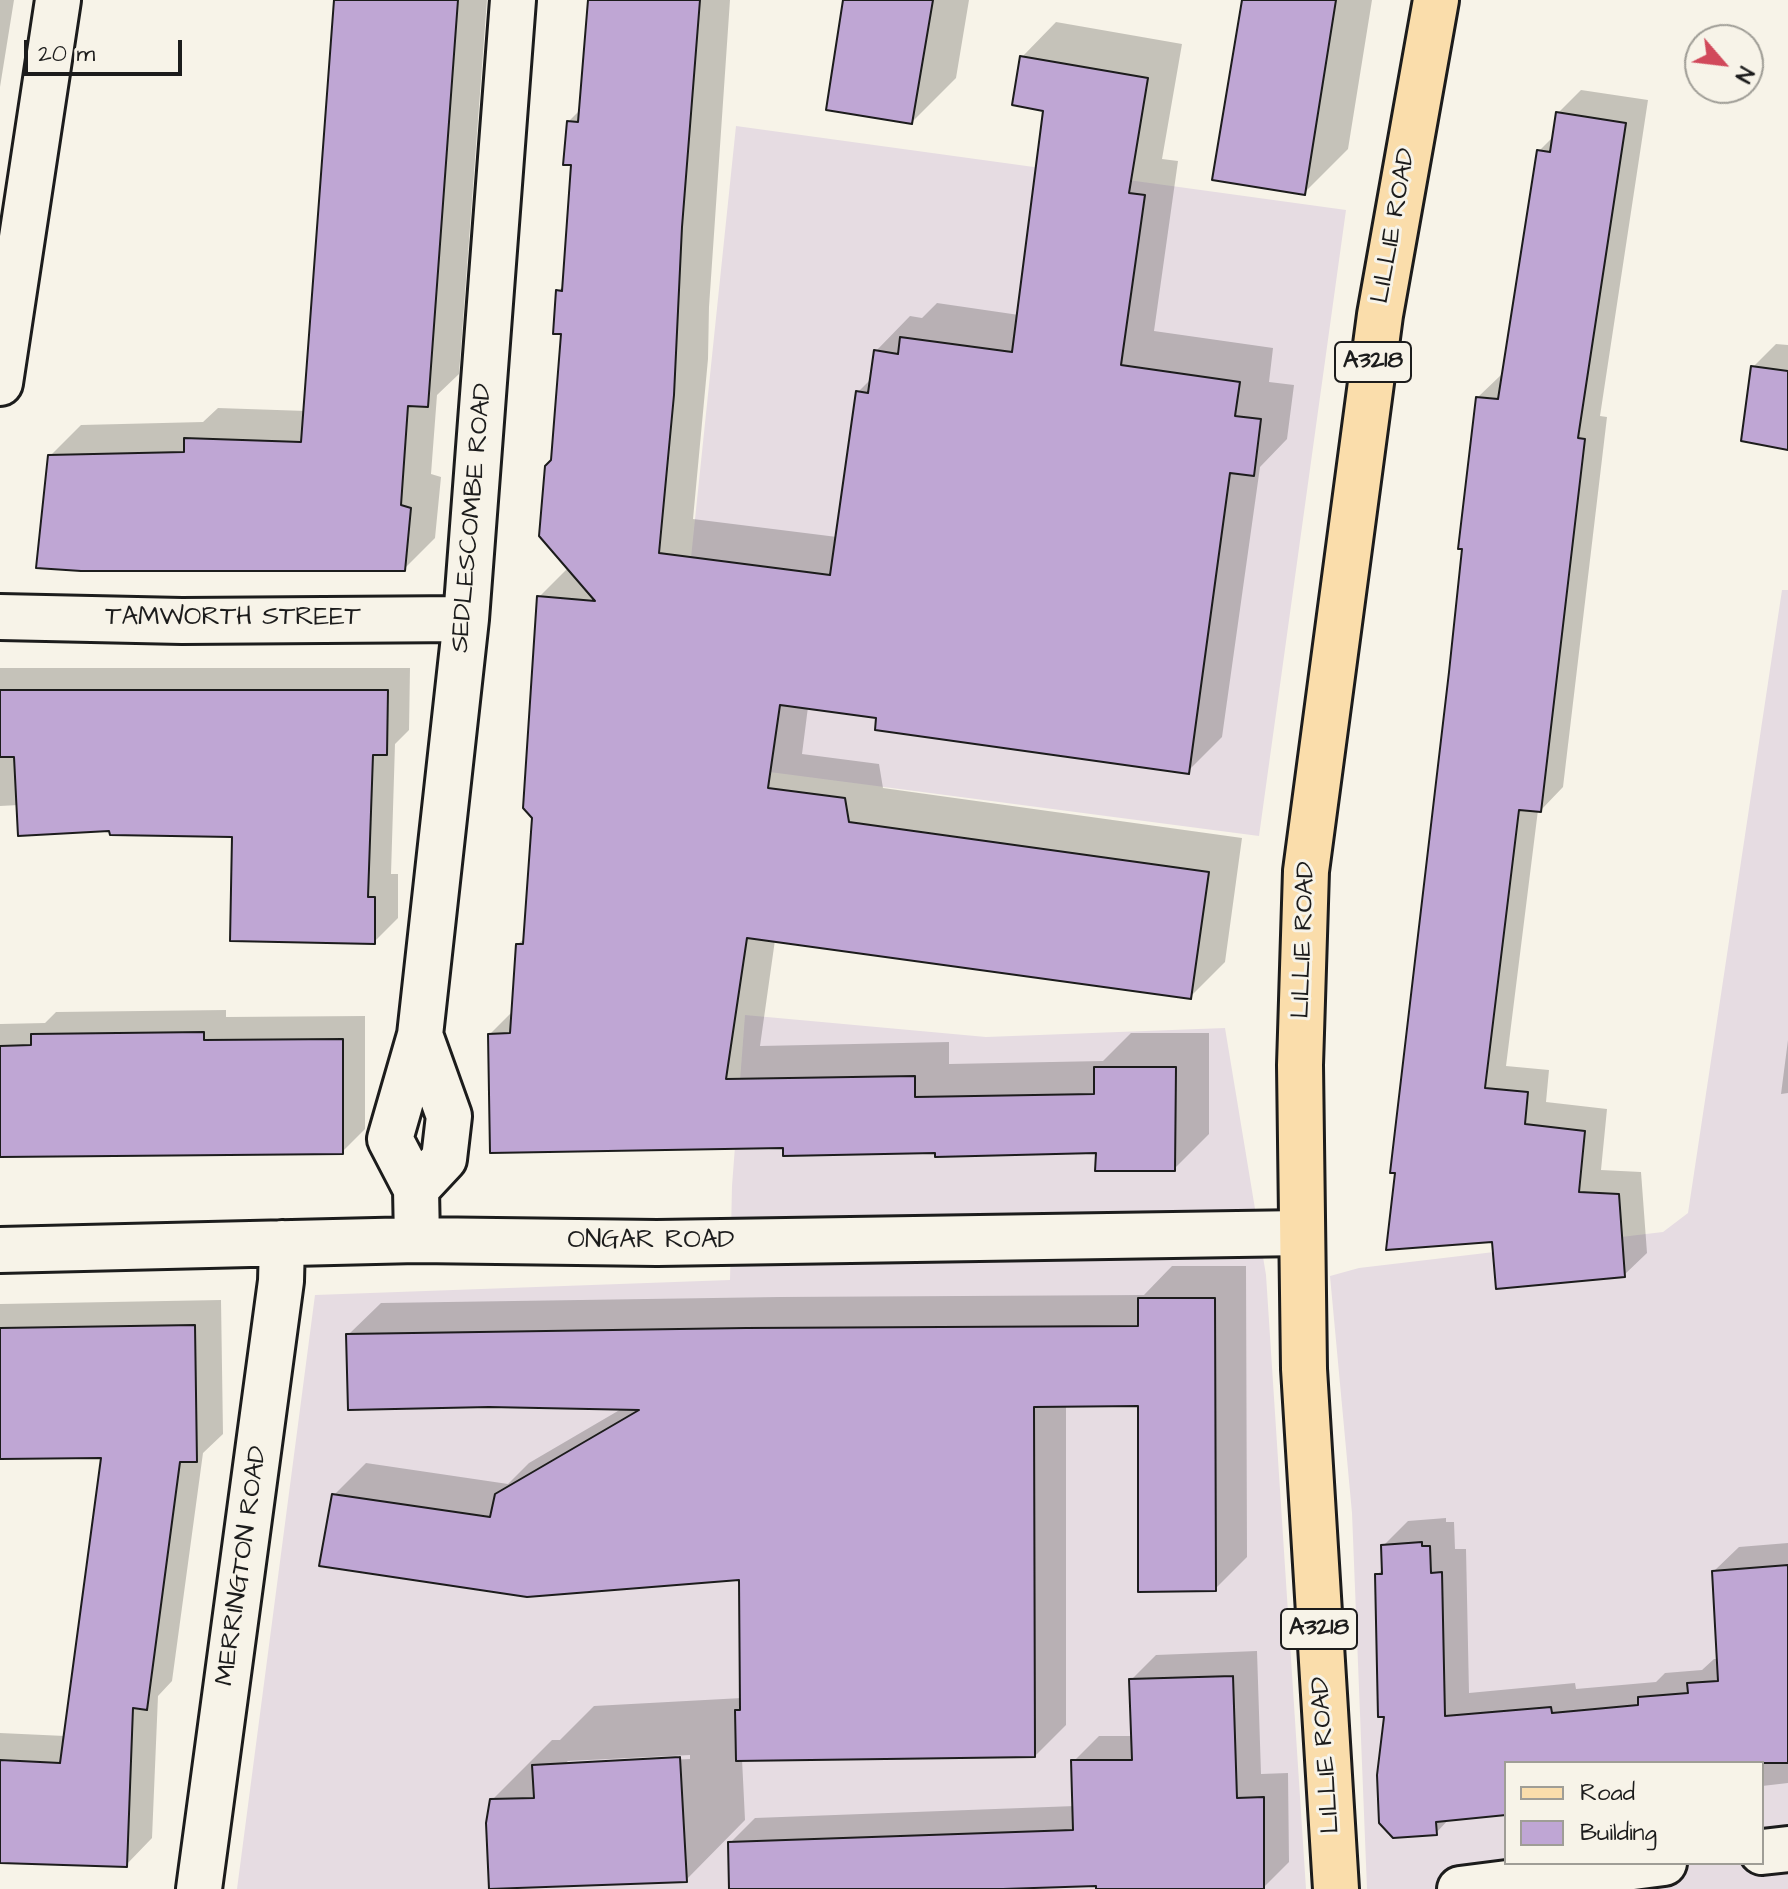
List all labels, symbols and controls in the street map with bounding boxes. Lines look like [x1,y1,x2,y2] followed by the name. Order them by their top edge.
[28,24,186,74] scale bar
[1684,24,1764,104] north arrow
[38,37,95,71] text: 20 m
[1727,61,1761,88] text: N
[1366,146,1424,306] street label: LILLIE ROAD
[1335,342,1411,382] road number: A3218
[446,382,500,654] street label: SEDLESCOMBE ROAD
[105,603,361,635] street label: TAMWORTH STREET
[1287,861,1323,1019] street label: LILLIE ROAD
[568,1226,734,1258] street label: ONGAR ROAD
[211,1444,275,1688] street label: MERRINGTON ROAD
[1281,1609,1357,1649] road number: A3218
[1306,1676,1348,1834] street label: LILLIE ROAD
[1504,1761,1764,1865] legend
[1580,1776,1635,1810] text: Road
[1580,1816,1657,1850] text: Building

